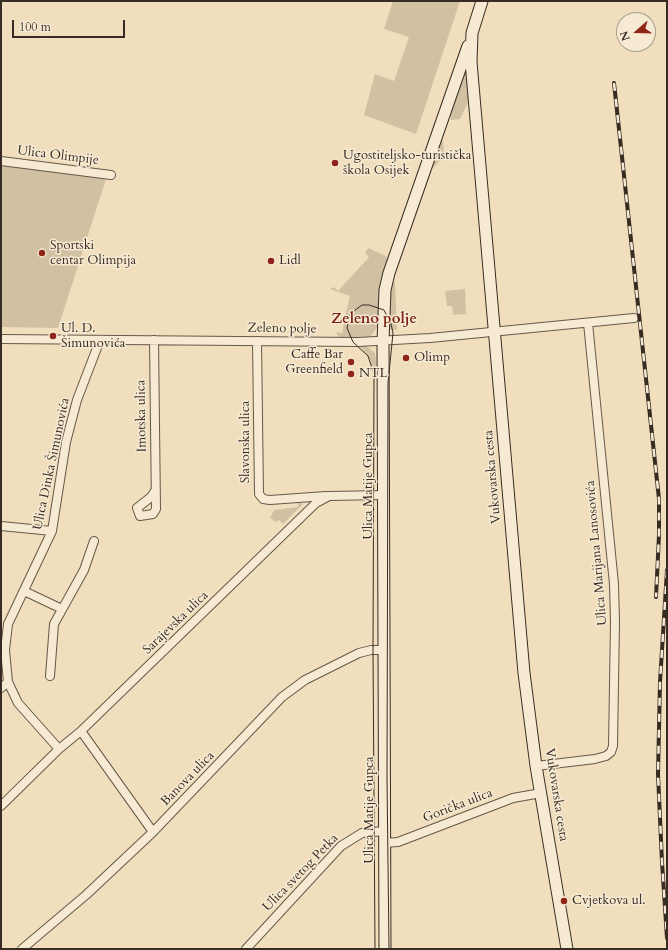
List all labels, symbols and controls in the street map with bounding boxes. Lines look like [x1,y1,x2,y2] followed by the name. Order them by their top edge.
[14,12,127,38] scale bar
[616,12,656,52] north arrow
[19,19,51,35] text: 100 m
[617,29,634,43] text: N
[16,143,100,169] street label: Ulica Olimpije
[343,148,471,179] place label: Ugostiteljsko-turistička škola Osijek
[330,158,340,168] marker: Ugostiteljsko-turistička škola Osijek
[50,238,136,269] place label: Sportski centar Olimpija
[37,248,47,258] marker: Sportski centar Olimpija
[279,253,301,269] place label: Lidl
[266,256,276,266] marker: Lidl
[331,311,417,329] district label: Zeleno polje
[61,321,125,352] place label: Ul. D. Šimunovića
[247,321,317,337] street label: Zeleno polje
[48,331,58,341] marker: Ul. D. Šimunovića
[285,347,343,378] place label: Caffe Bar Greenfield
[414,350,450,366] place label: Olimp
[401,353,411,363] marker: Olimp
[346,357,356,367] marker: Caffe Bar Greenfield
[359,366,387,382] place label: NTL
[346,369,356,379] marker: NTL
[134,380,150,452] street label: Imotska ulica
[30,396,74,532] street label: Ulica Dinka Šimunovića
[238,401,254,483] street label: Slavonska ulica
[481,430,505,524] street label: Vukovarska cesta
[361,432,377,540] street label: Ulica Matije Gupca
[583,480,611,626] street label: Ulica Marijana Lanosovića
[140,588,212,658] street label: Sarajevska ulica
[541,747,571,843] street label: Vukovarska cesta
[158,748,218,810] street label: Banova ulica
[362,756,378,864] street label: Ulica Matije Gupca
[421,786,495,826] street label: Gorička ulica
[260,831,342,915] street label: Ulica svetog Petka
[572,893,646,909] place label: Cvjetkova ul.
[559,896,569,906] marker: Cvjetkova ul.

